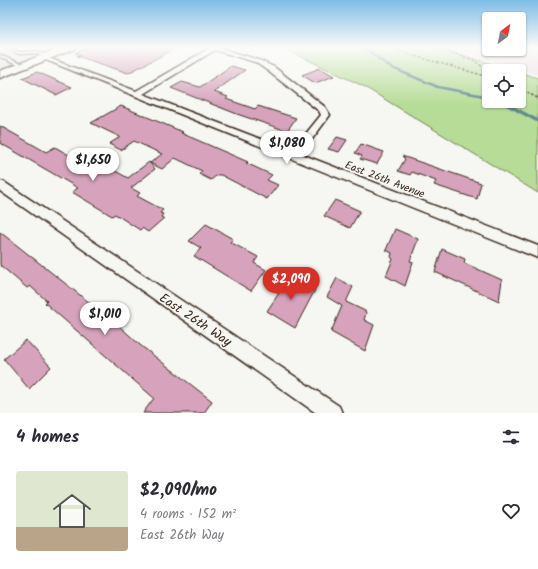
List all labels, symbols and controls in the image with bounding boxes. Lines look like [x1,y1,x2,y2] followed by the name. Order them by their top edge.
[482,12,526,56] north arrow
[482,12,526,108] map controls
[482,64,526,108] button: locate
[254,131,320,165] pin: $1,080
[269,133,305,154] text: $1,080
[60,148,126,182] pin: $1,650
[75,150,111,171] text: $1,650
[342,156,427,203] street label: East 26th Avenue
[258,267,324,301] pin: $2,090
[272,269,310,290] text: $2,090
[155,288,237,353] street label: East 26th Way
[72,302,138,336] pin: $1,010
[89,304,121,325] text: $1,010
[16,424,79,451] text: 4 homes
[500,426,522,448] icon: filters
[140,477,217,504] text: $2,090/mo
[48,487,96,535] icon: home
[500,500,522,522] icon: heart
[140,504,236,525] text: 4 rooms · 152 m²
[140,525,224,546] text: East 26th Way

